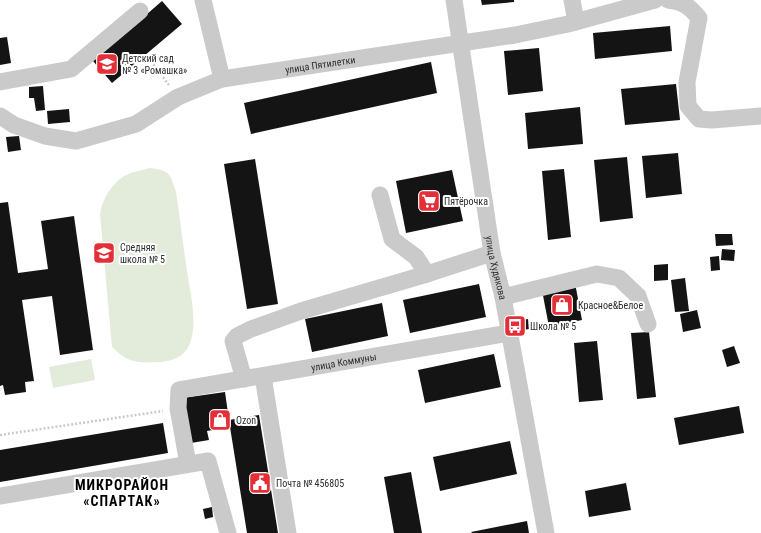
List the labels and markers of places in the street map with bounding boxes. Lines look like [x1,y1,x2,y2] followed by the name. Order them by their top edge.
[94,51,120,77] school or university icon: Детский сад № 3 «Ромашка»
[122,53,187,76] place label: Детский сад № 3 «Ромашка»
[416,188,442,214] supermarket icon: Пятёрочка
[444,196,488,207] place label: Пятёрочка
[91,240,117,266] school or university icon: Средняя школа № 5
[120,242,165,265] place label: Средняя школа № 5
[549,292,575,318] shop icon: Красное&Белое
[578,300,643,311] place label: Красное&Белое
[502,313,528,339] bus stop icon: Школа № 5
[530,321,576,332] place label: Школа № 5
[207,407,233,433] shop icon: Ozon
[236,415,256,426] place label: Ozon
[247,470,273,496] public building icon: Почта № 456805
[276,478,344,489] place label: Почта № 456805

